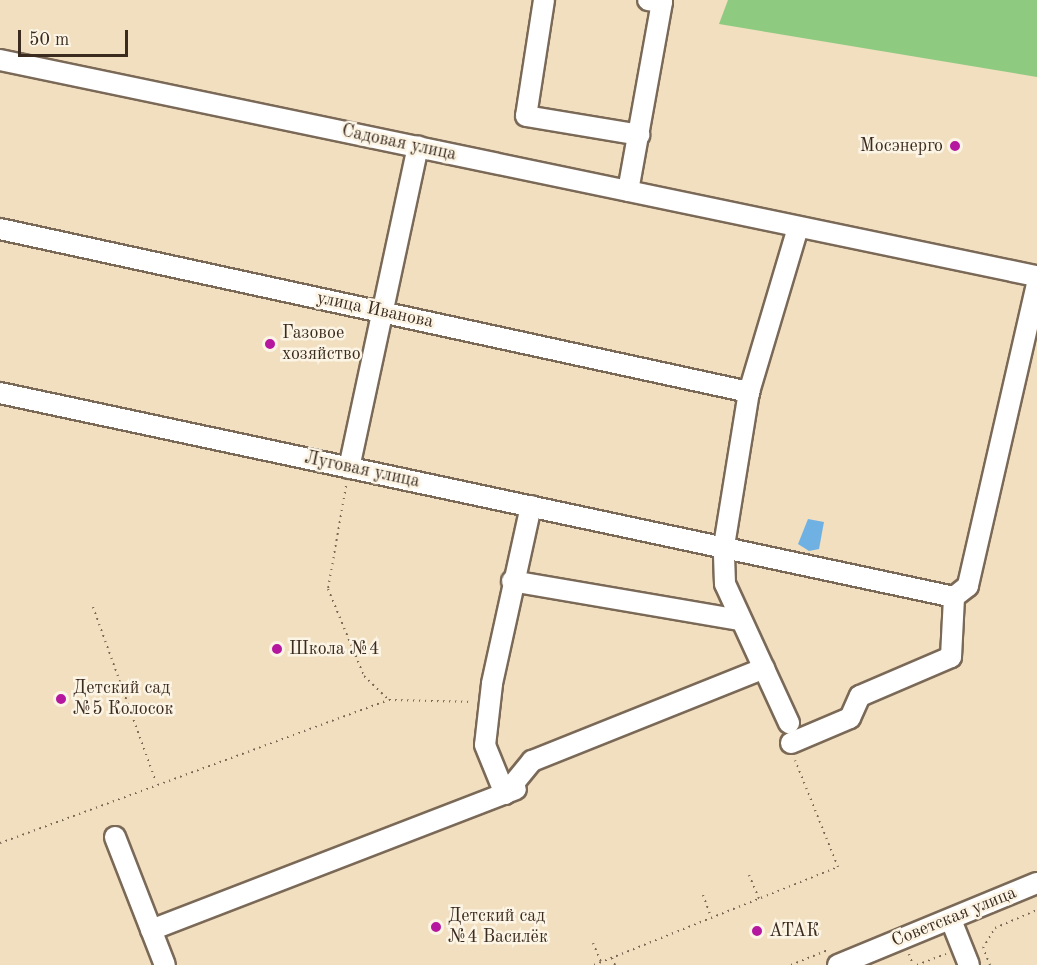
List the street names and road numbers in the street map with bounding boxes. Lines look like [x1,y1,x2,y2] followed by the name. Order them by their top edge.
[340,120,458,166] street label: Садовая улица
[315,287,435,333] street label: улица Иванова
[302,447,422,493] street label: Луговая улица
[888,882,1020,952] street label: Советская улица

